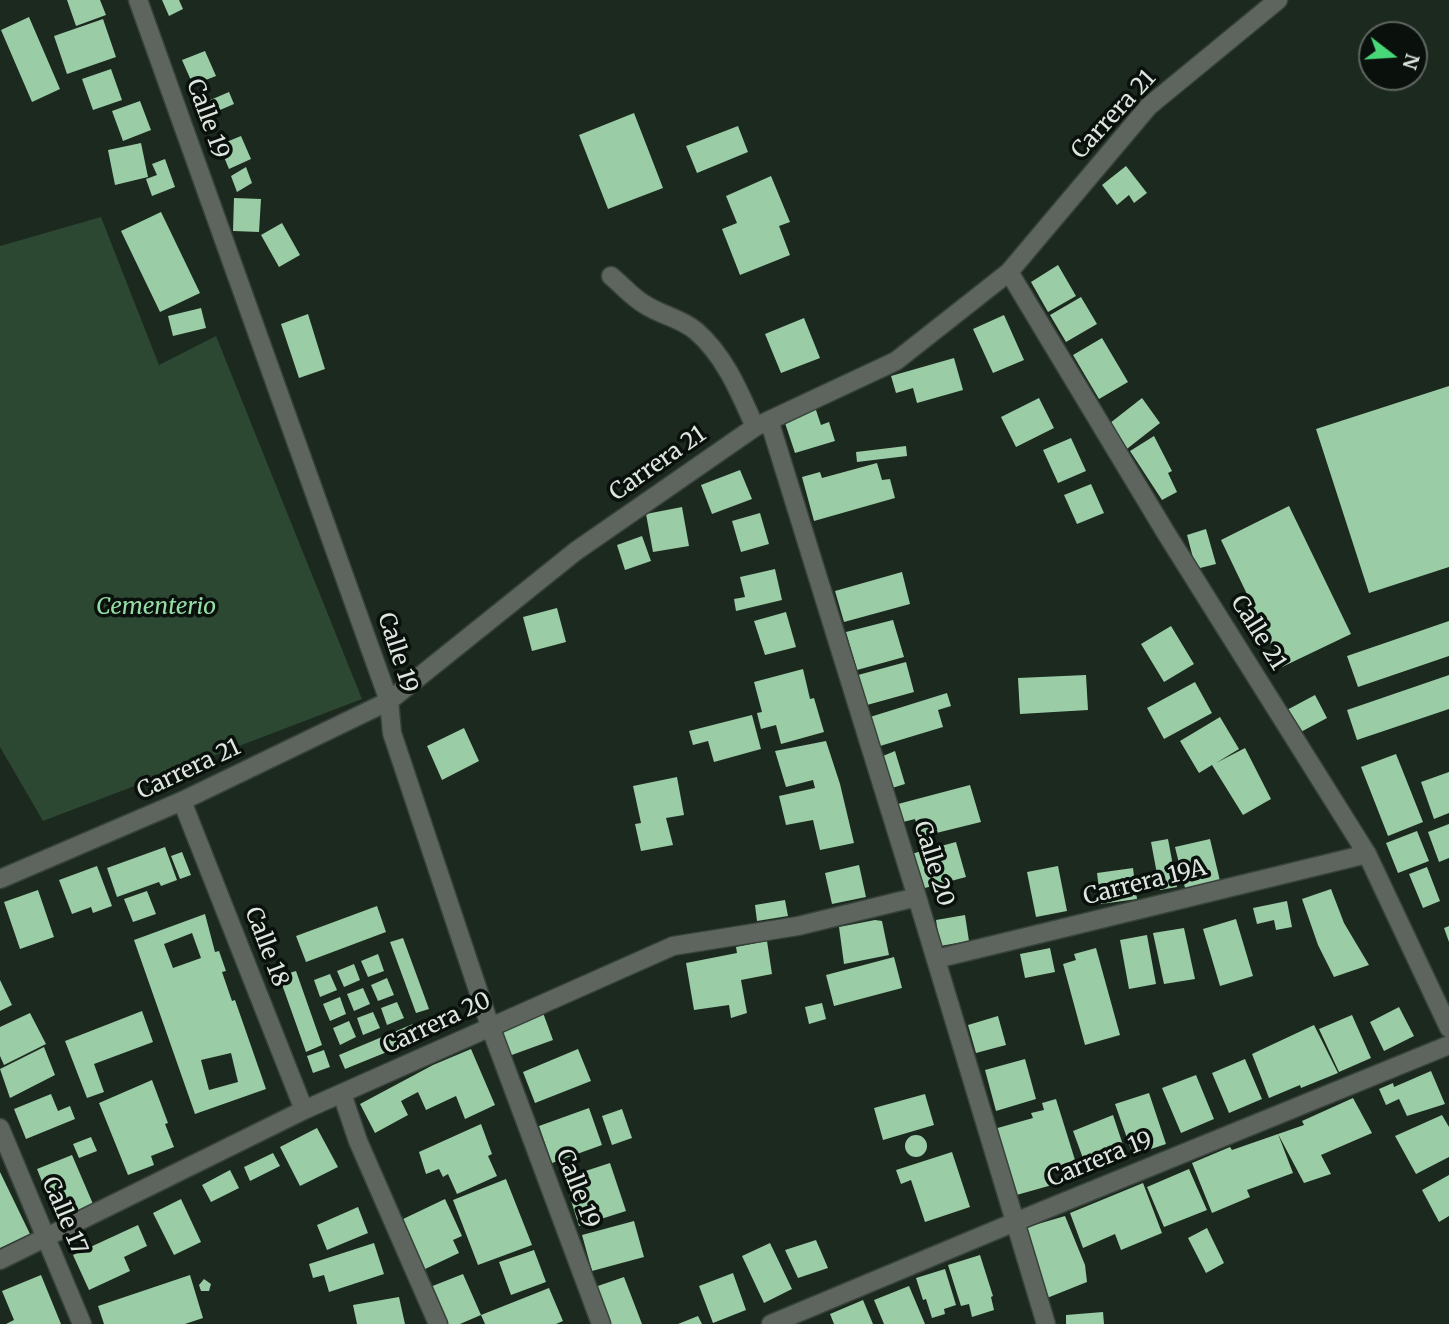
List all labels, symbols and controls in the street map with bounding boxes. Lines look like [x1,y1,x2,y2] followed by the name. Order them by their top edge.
[1358,21,1428,91] north arrow
[1398,51,1425,72] text: N
[1066,65,1162,165] street label: Carrera 21
[180,75,234,163] street label: Calle 19
[605,421,711,507] street label: Carrera 21
[1224,591,1292,675] street label: Calle 21
[96,593,216,621] park label: Cementerio
[371,609,423,697] street label: Calle 19
[133,734,245,806] street label: Carrera 21
[907,818,959,910] street label: Calle 20
[1081,854,1209,912] street label: Carrera 19A
[238,903,294,991] street label: Calle 18
[379,987,495,1061] street label: Carrera 20
[1043,1126,1157,1194] street label: Carrera 19
[549,1146,605,1232] street label: Calle 19
[35,1173,93,1259] street label: Calle 17

